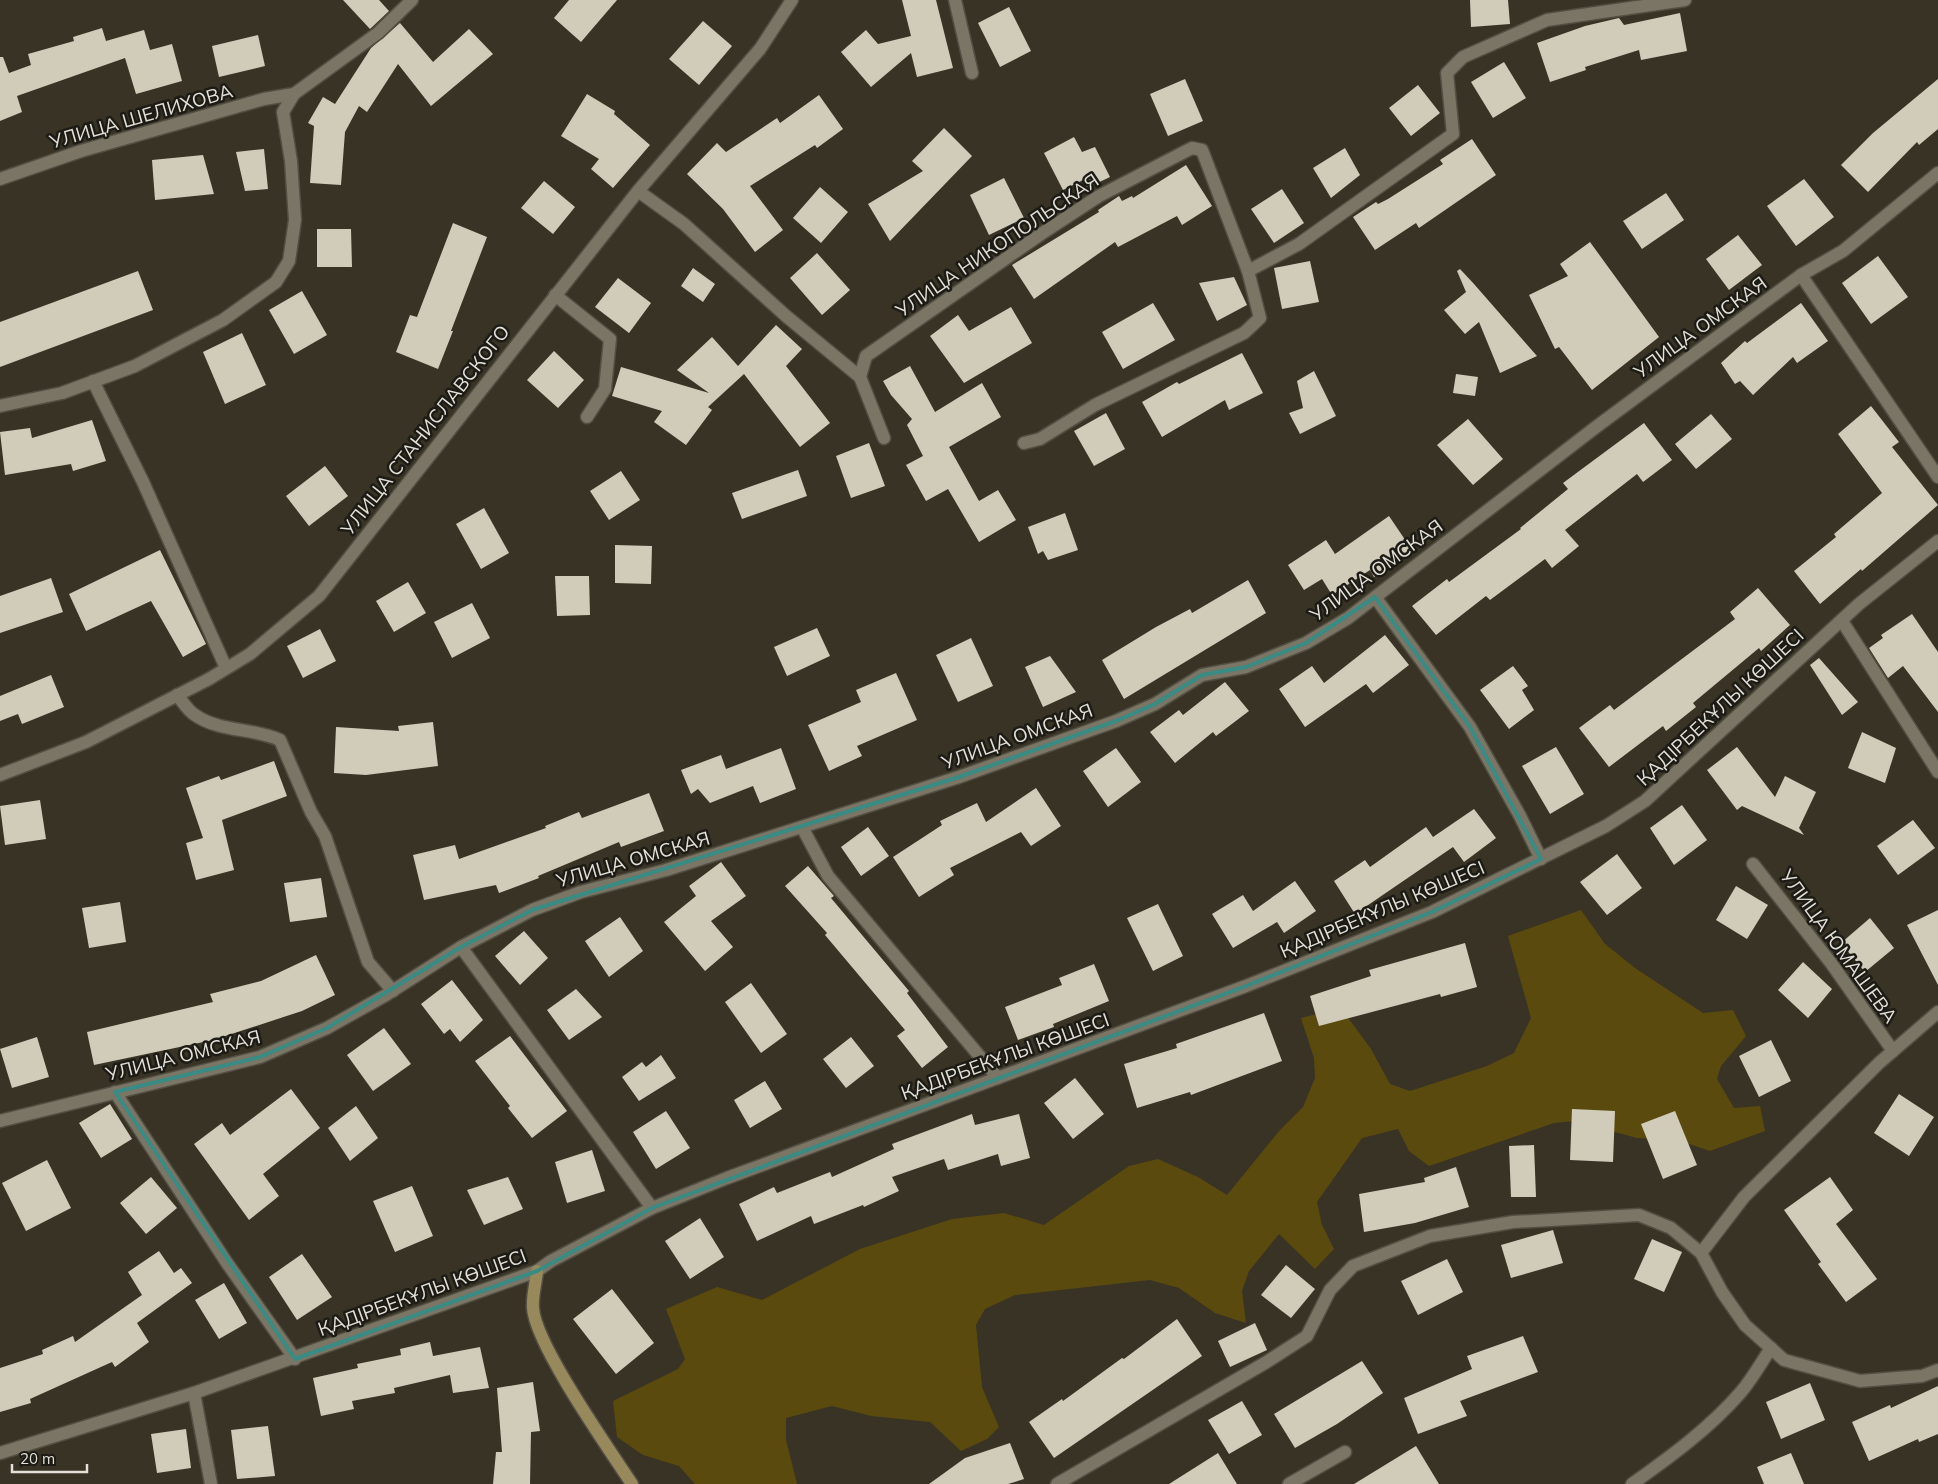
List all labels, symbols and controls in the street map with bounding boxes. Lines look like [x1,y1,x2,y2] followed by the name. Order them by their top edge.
[46,78,235,154] street label: УЛИЦА ШЕЛИХОВА
[890,168,1103,323] street label: УЛИЦА НИКОПОЛЬСКАЯ
[1628,271,1771,384] street label: УЛИЦА ОМСКАЯ
[335,320,515,541] street label: УЛИЦА СТАНИСЛАВСКОГО
[1304,514,1447,627] street label: УЛИЦА ОМСКАЯ
[1631,623,1809,791] street label: ҚАДІРБЕКҰЛЫ КӨШЕСІ
[937,698,1096,775] street label: УЛИЦА ОМСКАЯ
[552,826,713,893] street label: УЛИЦА ОМСКАЯ
[1276,855,1488,963] street label: ҚАДІРБЕКҰЛЫ КӨШЕСІ
[1775,864,1903,1027] street label: УЛИЦА ЮМАШЕВА
[898,1007,1112,1105] street label: ҚАДІРБЕКҰЛЫ КӨШЕСІ
[102,1024,263,1086] street label: УЛИЦА ОМСКАЯ
[315,1243,529,1341] street label: ҚАДІРБЕКҰЛЫ КӨШЕСІ
[12,1442,88,1474] scale bar
[20,1449,55,1468] text: 20 m

